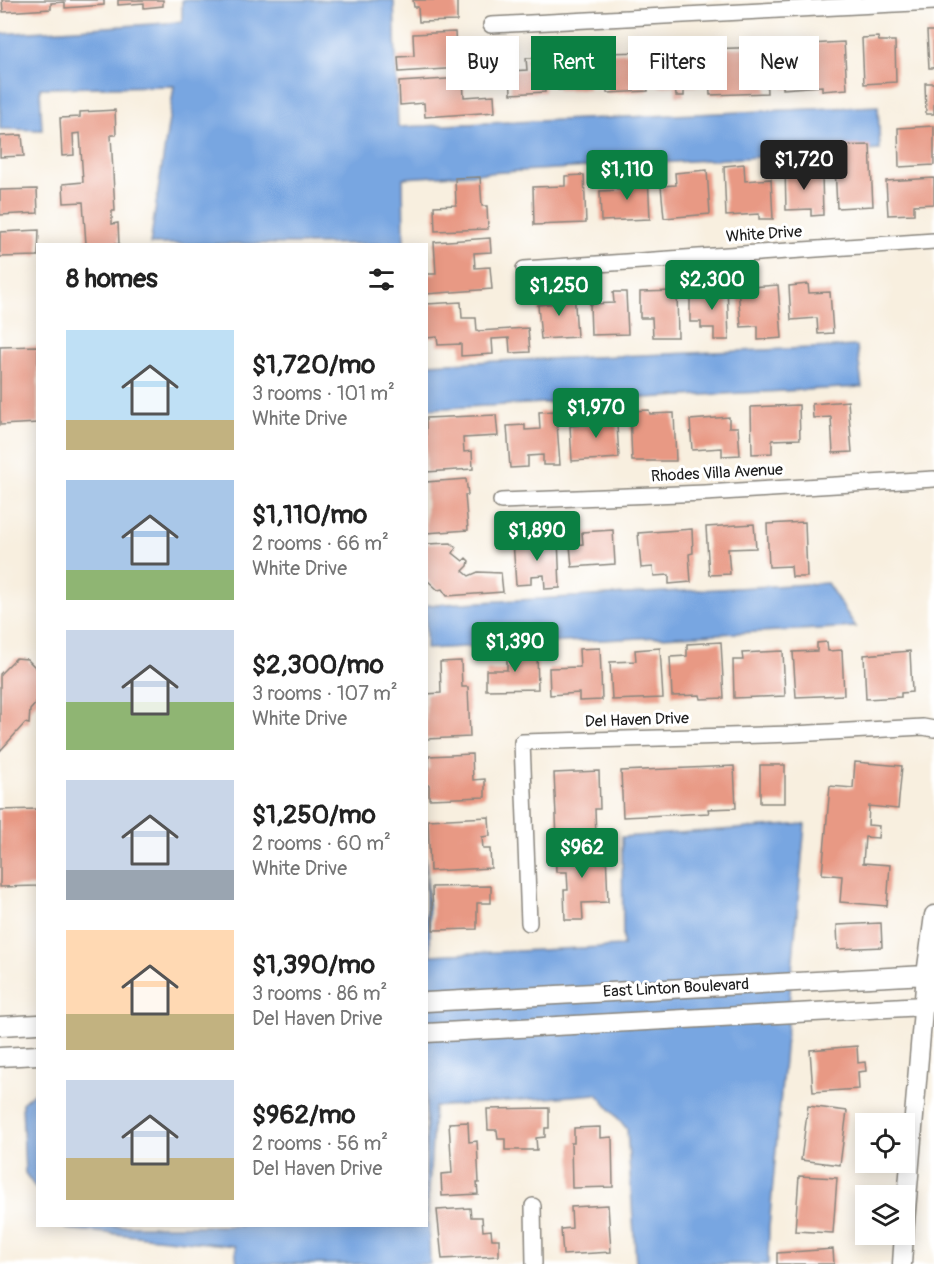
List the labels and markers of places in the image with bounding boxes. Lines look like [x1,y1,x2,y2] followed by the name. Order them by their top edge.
[755,140,853,191] pin: $1,720
[578,150,676,201] pin: $1,110
[663,260,761,311] pin: $2,300
[510,266,608,317] pin: $1,250
[547,388,645,439] pin: $1,970
[488,511,586,562] pin: $1,890
[466,622,564,673] pin: $1,390
[546,828,618,879] pin: $962

